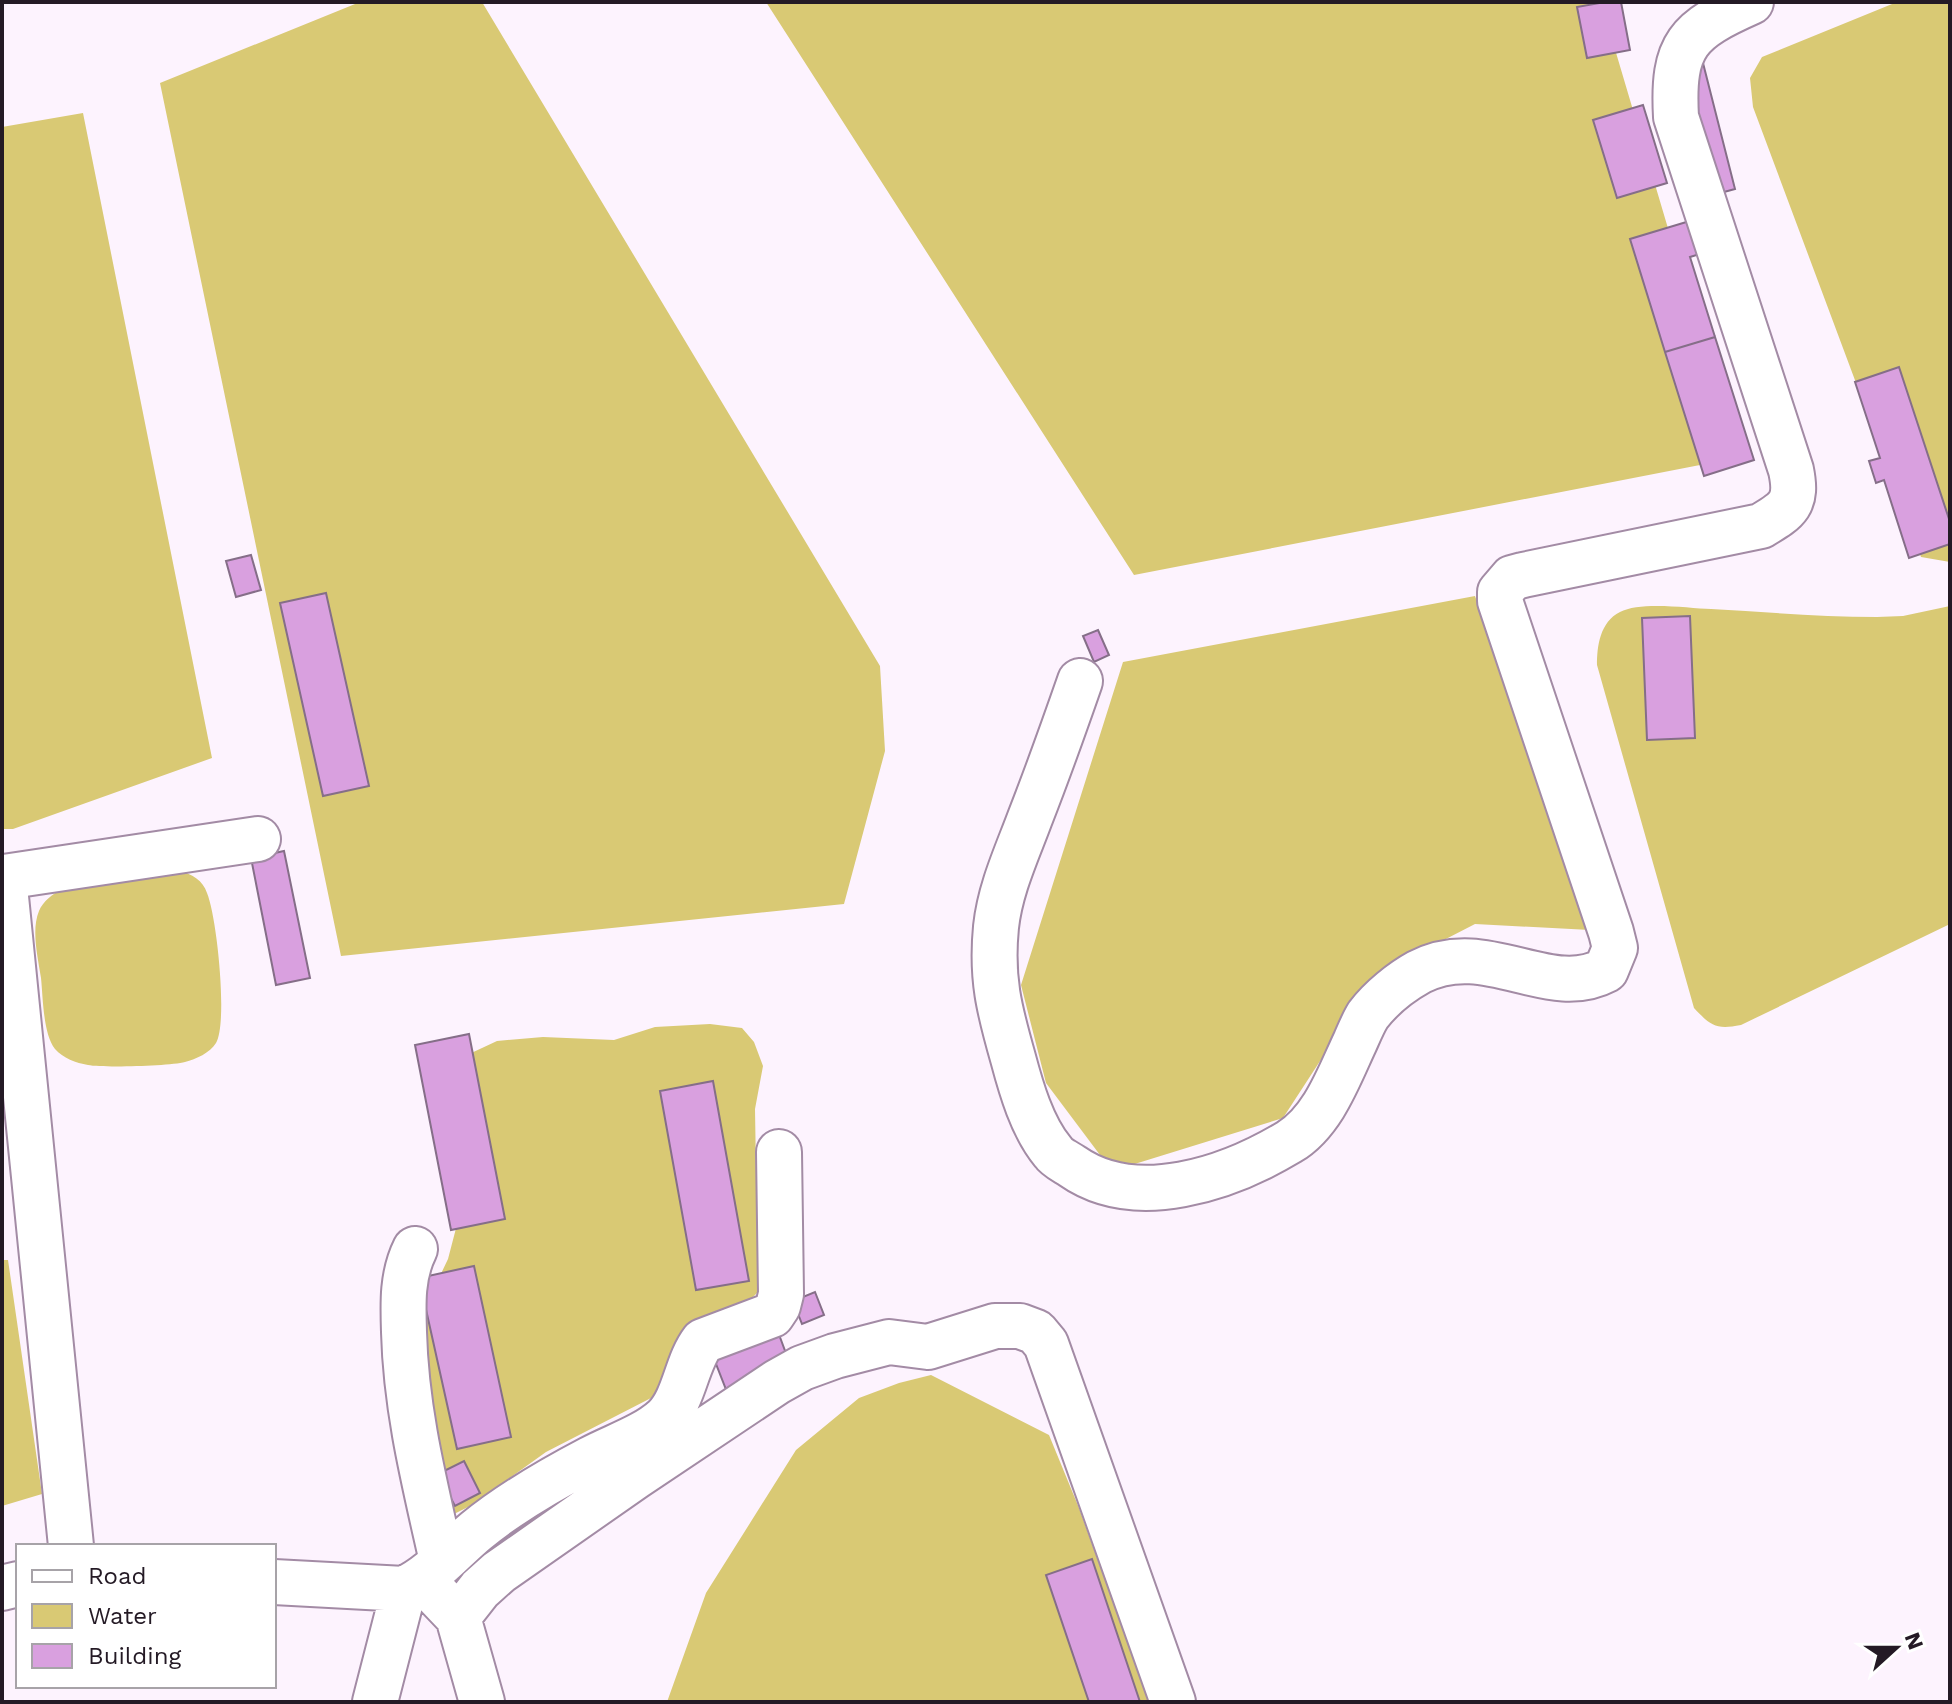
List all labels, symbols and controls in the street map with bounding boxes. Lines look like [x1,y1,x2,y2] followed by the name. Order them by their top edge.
[16,1544,276,1688] legend
[88,1562,147,1590] text: Road
[88,1602,157,1630] text: Water
[1856,1608,1936,1688] north arrow
[1900,1629,1929,1653] text: N
[88,1642,181,1670] text: Building

